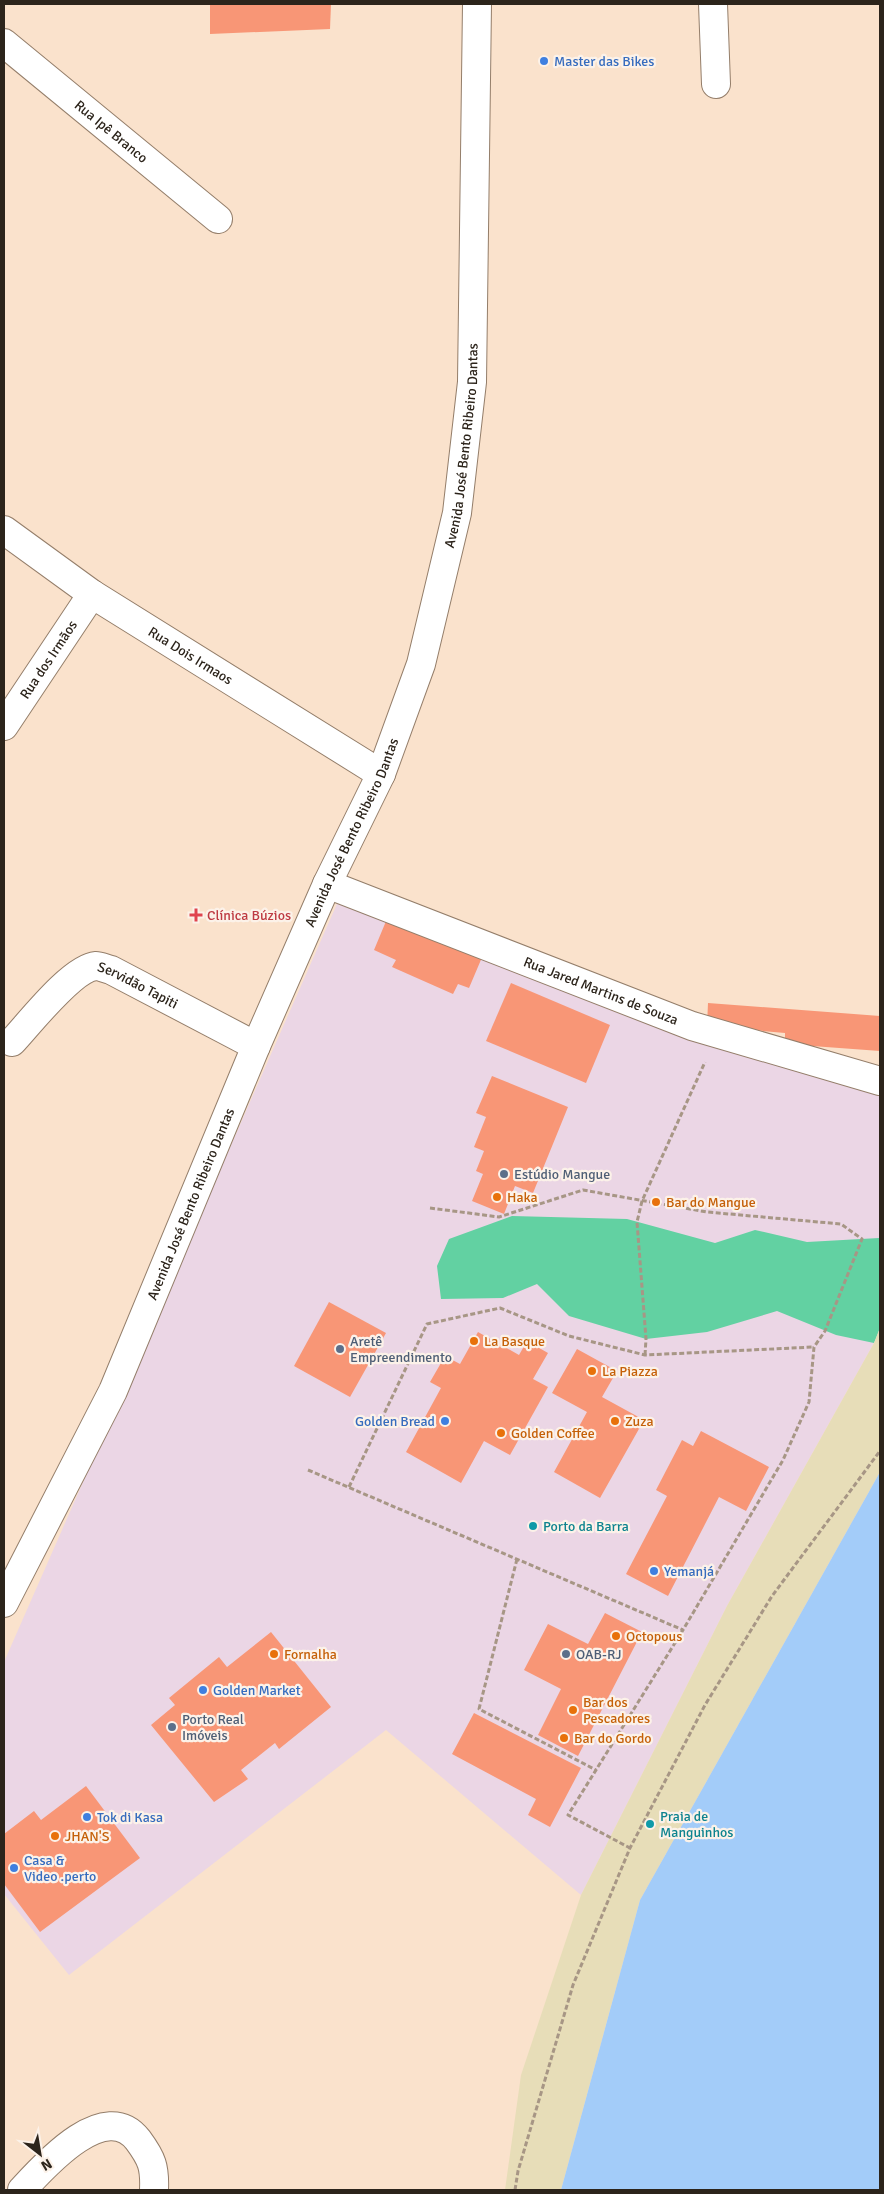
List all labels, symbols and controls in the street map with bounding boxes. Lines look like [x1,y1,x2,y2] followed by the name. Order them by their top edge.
[554,53,654,70] place label: Master das Bikes
[538,55,550,67] marker: Master das Bikes
[71,97,151,167] street label: Rua Ipê Branco
[441,343,482,550] street label: Avenida José Bento Ribeiro Dantas
[17,617,81,702] street label: Rua dos Irmãos
[145,623,236,689] street label: Rua Dois Irmaos
[301,736,402,930] street label: Avenida José Bento Ribeiro Dantas
[207,907,291,924] place label: Clínica Búzios
[189,908,203,922] marker: Clínica Búzios
[521,953,681,1029] street label: Rua Jared Martins de Souza
[95,958,181,1013] street label: Servidão Tapiti
[144,1106,238,1303] street label: Avenida José Bento Ribeiro Dantas
[514,1166,610,1183] place label: Estúdio Mangue
[498,1168,510,1180] marker: Estúdio Mangue
[507,1189,538,1206] place label: Haka
[491,1191,503,1203] marker: Haka
[666,1194,756,1211] place label: Bar do Mangue
[650,1196,662,1208] marker: Bar do Mangue
[350,1333,452,1366] place label: Aretê Empreendimento
[484,1333,545,1350] place label: La Basque
[468,1335,480,1347] marker: La Basque
[334,1343,346,1355] marker: Aretê Empreendimento
[602,1363,658,1380] place label: La Piazza
[586,1365,598,1377] marker: La Piazza
[355,1413,435,1430] place label: Golden Bread
[625,1413,654,1430] place label: Zuza
[439,1415,451,1427] marker: Golden Bread
[609,1415,621,1427] marker: Zuza
[511,1425,595,1442] place label: Golden Coffee
[495,1427,507,1439] marker: Golden Coffee
[543,1518,629,1535] place label: Porto da Barra
[527,1520,539,1532] marker: Porto da Barra
[664,1563,714,1580] place label: Yemanjá
[648,1565,660,1577] marker: Yemanjá
[626,1628,682,1645] place label: Octopous
[610,1630,622,1642] marker: Octopous
[284,1646,337,1663] place label: Fornalha
[576,1646,622,1663] place label: OAB-RJ
[268,1648,280,1660] marker: Fornalha
[560,1648,572,1660] marker: OAB-RJ
[213,1682,301,1699] place label: Golden Market
[197,1684,209,1696] marker: Golden Market
[583,1694,650,1727] place label: Bar dos Pescadores
[567,1704,579,1716] marker: Bar dos Pescadores
[182,1711,244,1744] place label: Porto Real Imóveis
[166,1721,178,1733] marker: Porto Real Imóveis
[574,1730,652,1747] place label: Bar do Gordo
[558,1732,570,1744] marker: Bar do Gordo
[660,1808,734,1841] place label: Praia de Manguinhos
[97,1809,163,1826] place label: Tok di Kasa
[81,1811,93,1823] marker: Tok di Kasa
[644,1818,656,1830] marker: Praia de Manguinhos
[65,1828,110,1845] place label: JHAN'S
[49,1830,61,1842] marker: JHAN'S
[24,1852,96,1885] place label: Casa & Video .perto
[8,1862,20,1874] marker: Casa & Video .perto
[15,2129,65,2179] north arrow
[38,2155,55,2175] text: N

